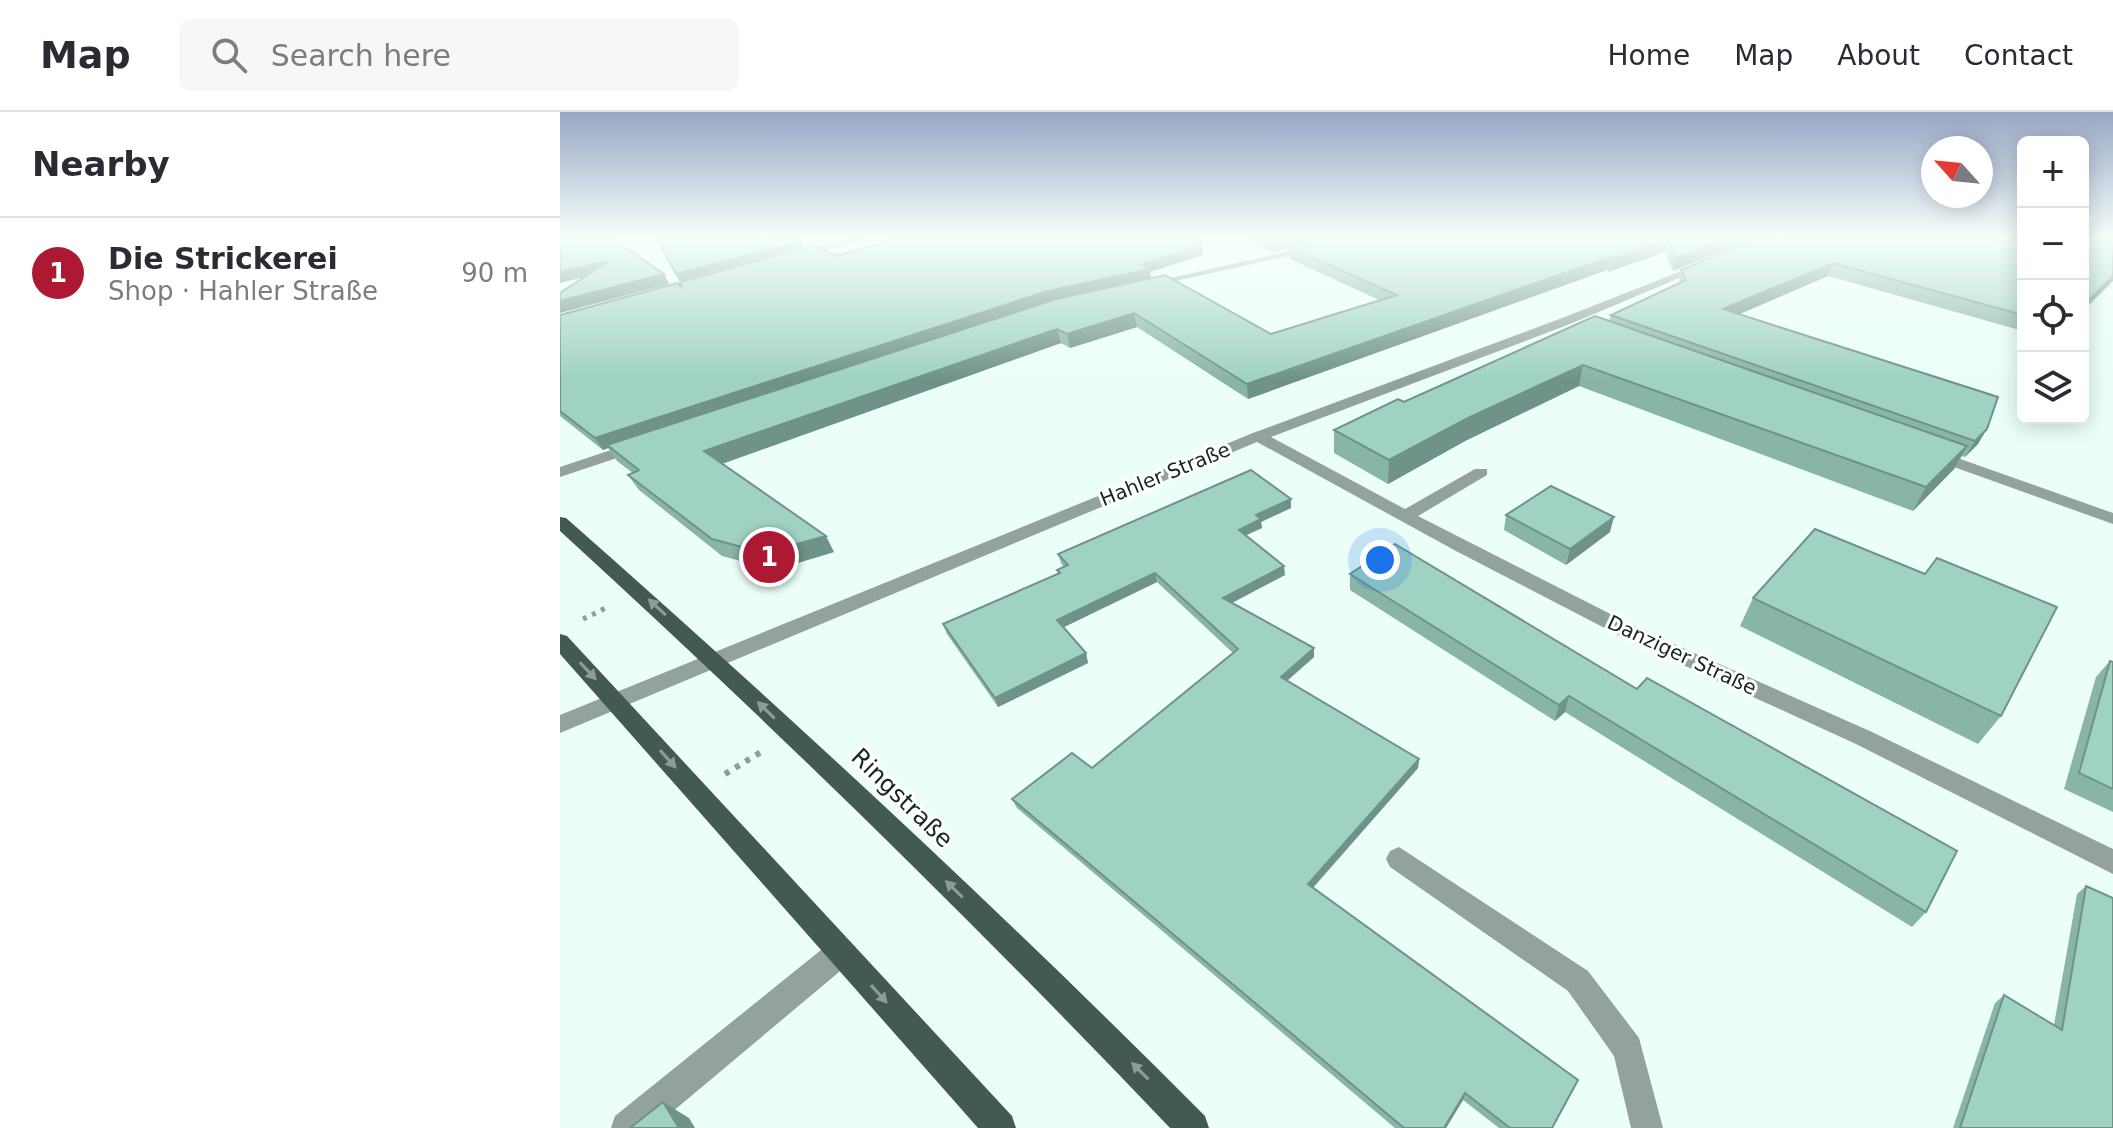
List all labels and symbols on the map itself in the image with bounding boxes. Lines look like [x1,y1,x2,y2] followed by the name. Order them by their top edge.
[1921,136,1993,208] north arrow
[1096,437,1234,511] street label: Hahler Straße
[743,527,795,587] pin: 1
[1360,540,1400,580] your location
[647,599,666,617] one-way arrow
[1604,610,1760,700] street label: Danziger Straße
[579,661,597,680] one-way arrow
[757,701,776,719] one-way arrow
[845,743,959,853] street label: Ringstraße
[659,749,677,768] one-way arrow
[945,880,964,899] one-way arrow
[870,984,888,1003] one-way arrow
[1131,1062,1149,1081] one-way arrow

